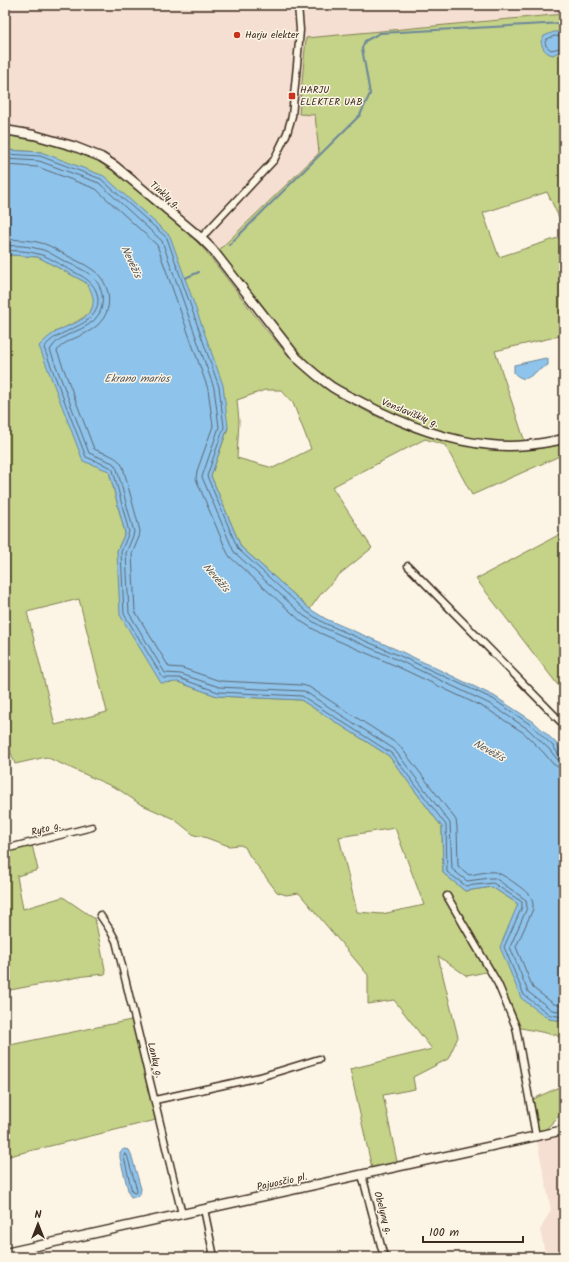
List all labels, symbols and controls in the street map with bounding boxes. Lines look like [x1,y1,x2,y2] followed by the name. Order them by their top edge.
[245,27,300,43] place label: Harju elekter
[232,30,242,40] marker: Harju elekter
[300,82,363,110] place label: HARJU ELEKTER UAB
[287,91,297,101] marker: HARJU ELEKTER UAB
[146,177,184,213] street label: Tinklų g.
[116,243,147,282] water label: Nevėžis
[104,370,171,388] water label: Ekrano marios
[379,394,441,432] street label: Venslaviškių g.
[198,559,235,598] water label: Nevėžis
[470,735,509,768] water label: Nevėžis
[29,818,63,840] street label: Ryto g.
[143,1041,167,1079] street label: Lankų g.
[255,1169,309,1195] street label: Pajuosčio pl.
[369,1190,397,1236] street label: Obelynų g.
[18,1204,58,1244] north arrow
[35,1206,42,1224] text: N
[423,1218,523,1244] scale bar
[429,1223,460,1242] text: 100 m

